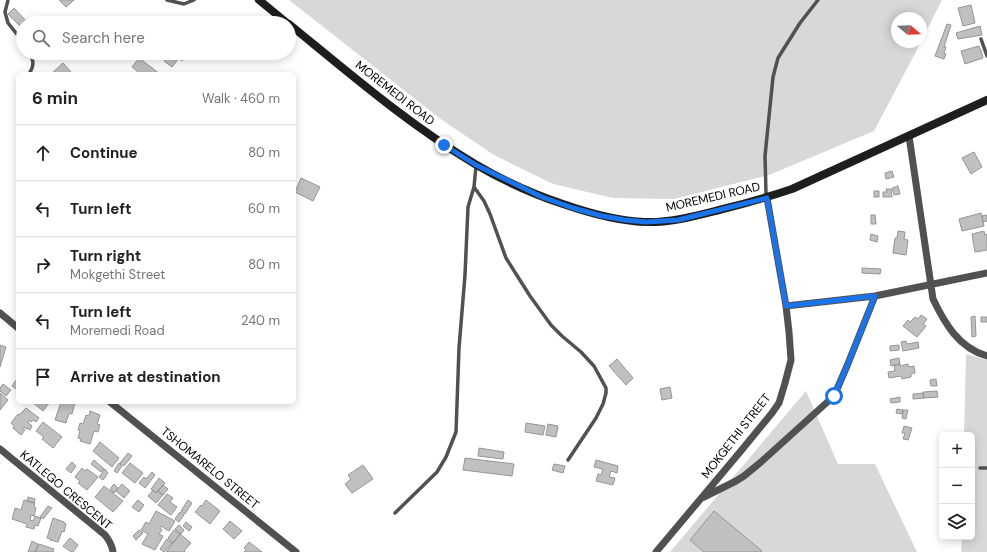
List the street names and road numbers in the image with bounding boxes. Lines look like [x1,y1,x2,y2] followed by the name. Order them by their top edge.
[352,57,438,129] street label: MOREMEDI ROAD
[664,178,762,216] street label: MOREMEDI ROAD
[698,390,774,482] street label: MOKGETHI STREET
[158,423,263,513] street label: TSHOMARELO STREET
[17,447,116,533] street label: KATLEGO CRESCENT

